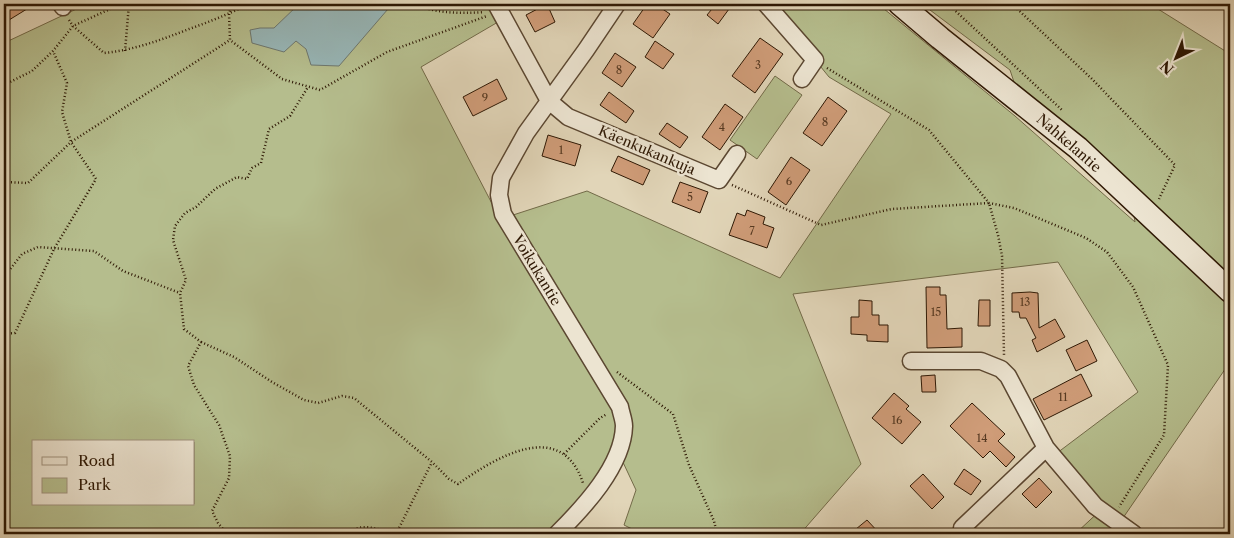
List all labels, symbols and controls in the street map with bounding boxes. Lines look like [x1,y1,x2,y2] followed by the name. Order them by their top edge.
[1152,32,1202,82] north arrow
[1157,57,1178,78] text: N
[755,58,761,72] house number: 3
[616,63,622,77] house number: 8
[482,91,488,105] house number: 9
[1033,110,1105,176] street label: Nahkelantie
[822,115,828,129] house number: 8
[719,120,725,134] house number: 4
[596,121,699,179] street label: Käenkukankuja
[559,143,564,157] house number: 1
[786,174,793,188] house number: 6
[687,190,693,204] house number: 5
[749,224,755,238] house number: 7
[508,230,565,309] street label: Voikukantie
[1020,295,1030,309] house number: 13
[931,305,941,319] house number: 15
[1058,390,1068,404] house number: 11
[891,413,903,427] house number: 16
[977,431,987,445] house number: 14
[32,440,195,506] legend
[78,451,115,470] text: Road
[78,475,112,494] text: Park

